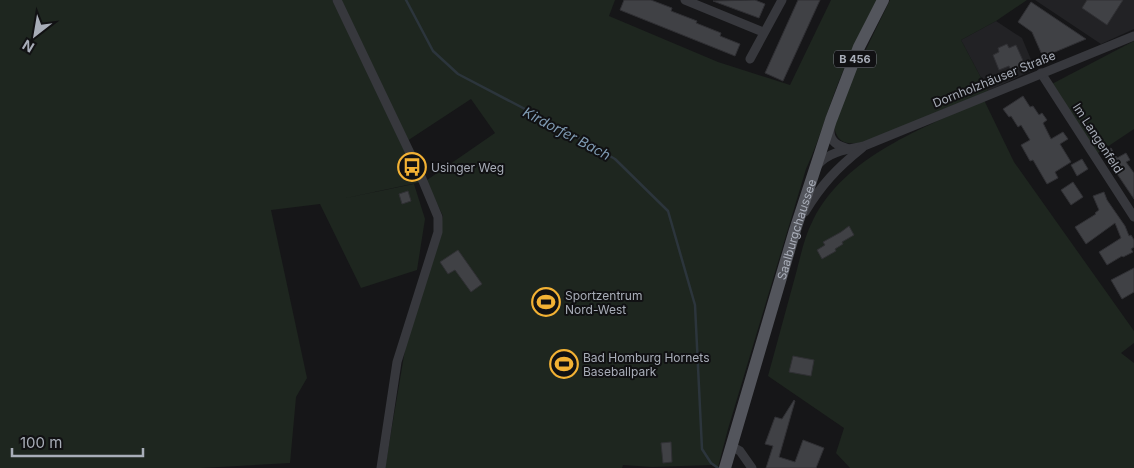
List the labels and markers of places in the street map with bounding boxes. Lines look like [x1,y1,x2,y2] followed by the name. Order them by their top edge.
[397,152,427,182] bus stop icon: Usinger Weg
[431,160,504,175] place label: Usinger Weg
[531,287,561,317] sports icon: Sportzentrum Nord-West
[565,288,642,317] place label: Sportzentrum Nord-West
[549,349,579,379] sports icon: Bad Homburg Hornets Baseballpark
[583,350,709,379] place label: Bad Homburg Hornets Baseballpark

